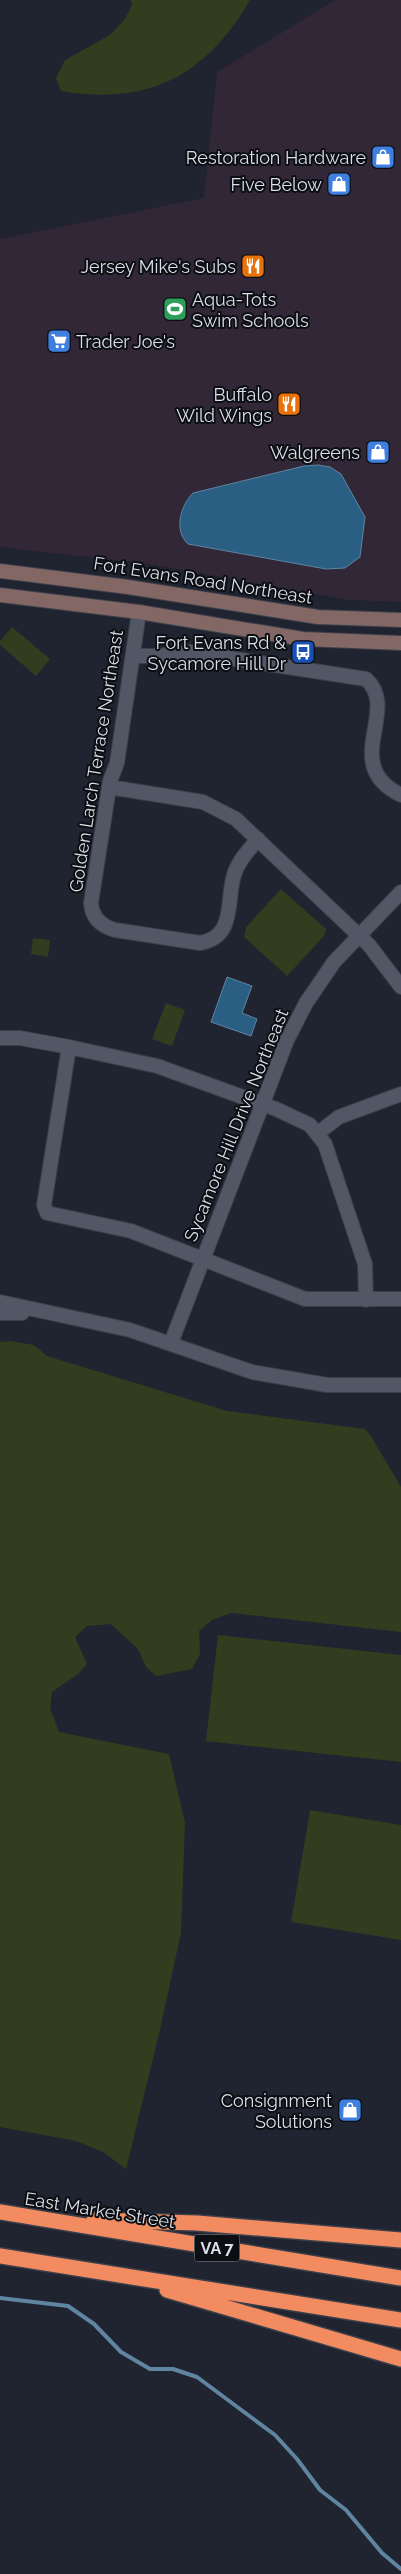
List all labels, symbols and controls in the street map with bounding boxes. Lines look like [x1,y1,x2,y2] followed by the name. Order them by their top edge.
[370,144,396,170] shop icon: Restoration Hardware
[186,147,366,168] place label: Restoration Hardware
[326,171,352,197] shop icon: Five Below
[231,174,322,195] place label: Five Below
[240,253,266,279] restaurant icon: Jersey Mike's Subs
[81,256,236,277] place label: Jersey Mike's Subs
[192,289,309,331] place label: Aqua-Tots Swim Schools
[162,296,188,322] sports icon: Aqua-Tots Swim Schools
[46,328,72,354] supermarket icon: Trader Joe's
[76,331,175,352] place label: Trader Joe's
[176,384,272,426] place label: Buffalo Wild Wings
[276,391,302,417] restaurant icon: Buffalo Wild Wings
[365,439,391,465] shop icon: Walgreens
[270,442,360,463] place label: Walgreens
[92,552,314,608] street label: Fort Evans Road Northeast
[65,628,127,894] street label: Golden Larch Terrace Northeast
[148,632,287,674] place label: Fort Evans Rd & Sycamore Hill Dr
[290,639,316,665] bus stop icon: Fort Evans Rd & Sycamore Hill Dr
[180,1006,292,1244] street label: Sycamore Hill Drive Northeast
[221,2090,332,2132] place label: Consignment Solutions
[337,2097,363,2123] shop icon: Consignment Solutions
[23,2188,177,2232] street label: East Market Street
[194,2234,240,2262] road number: VA 7

